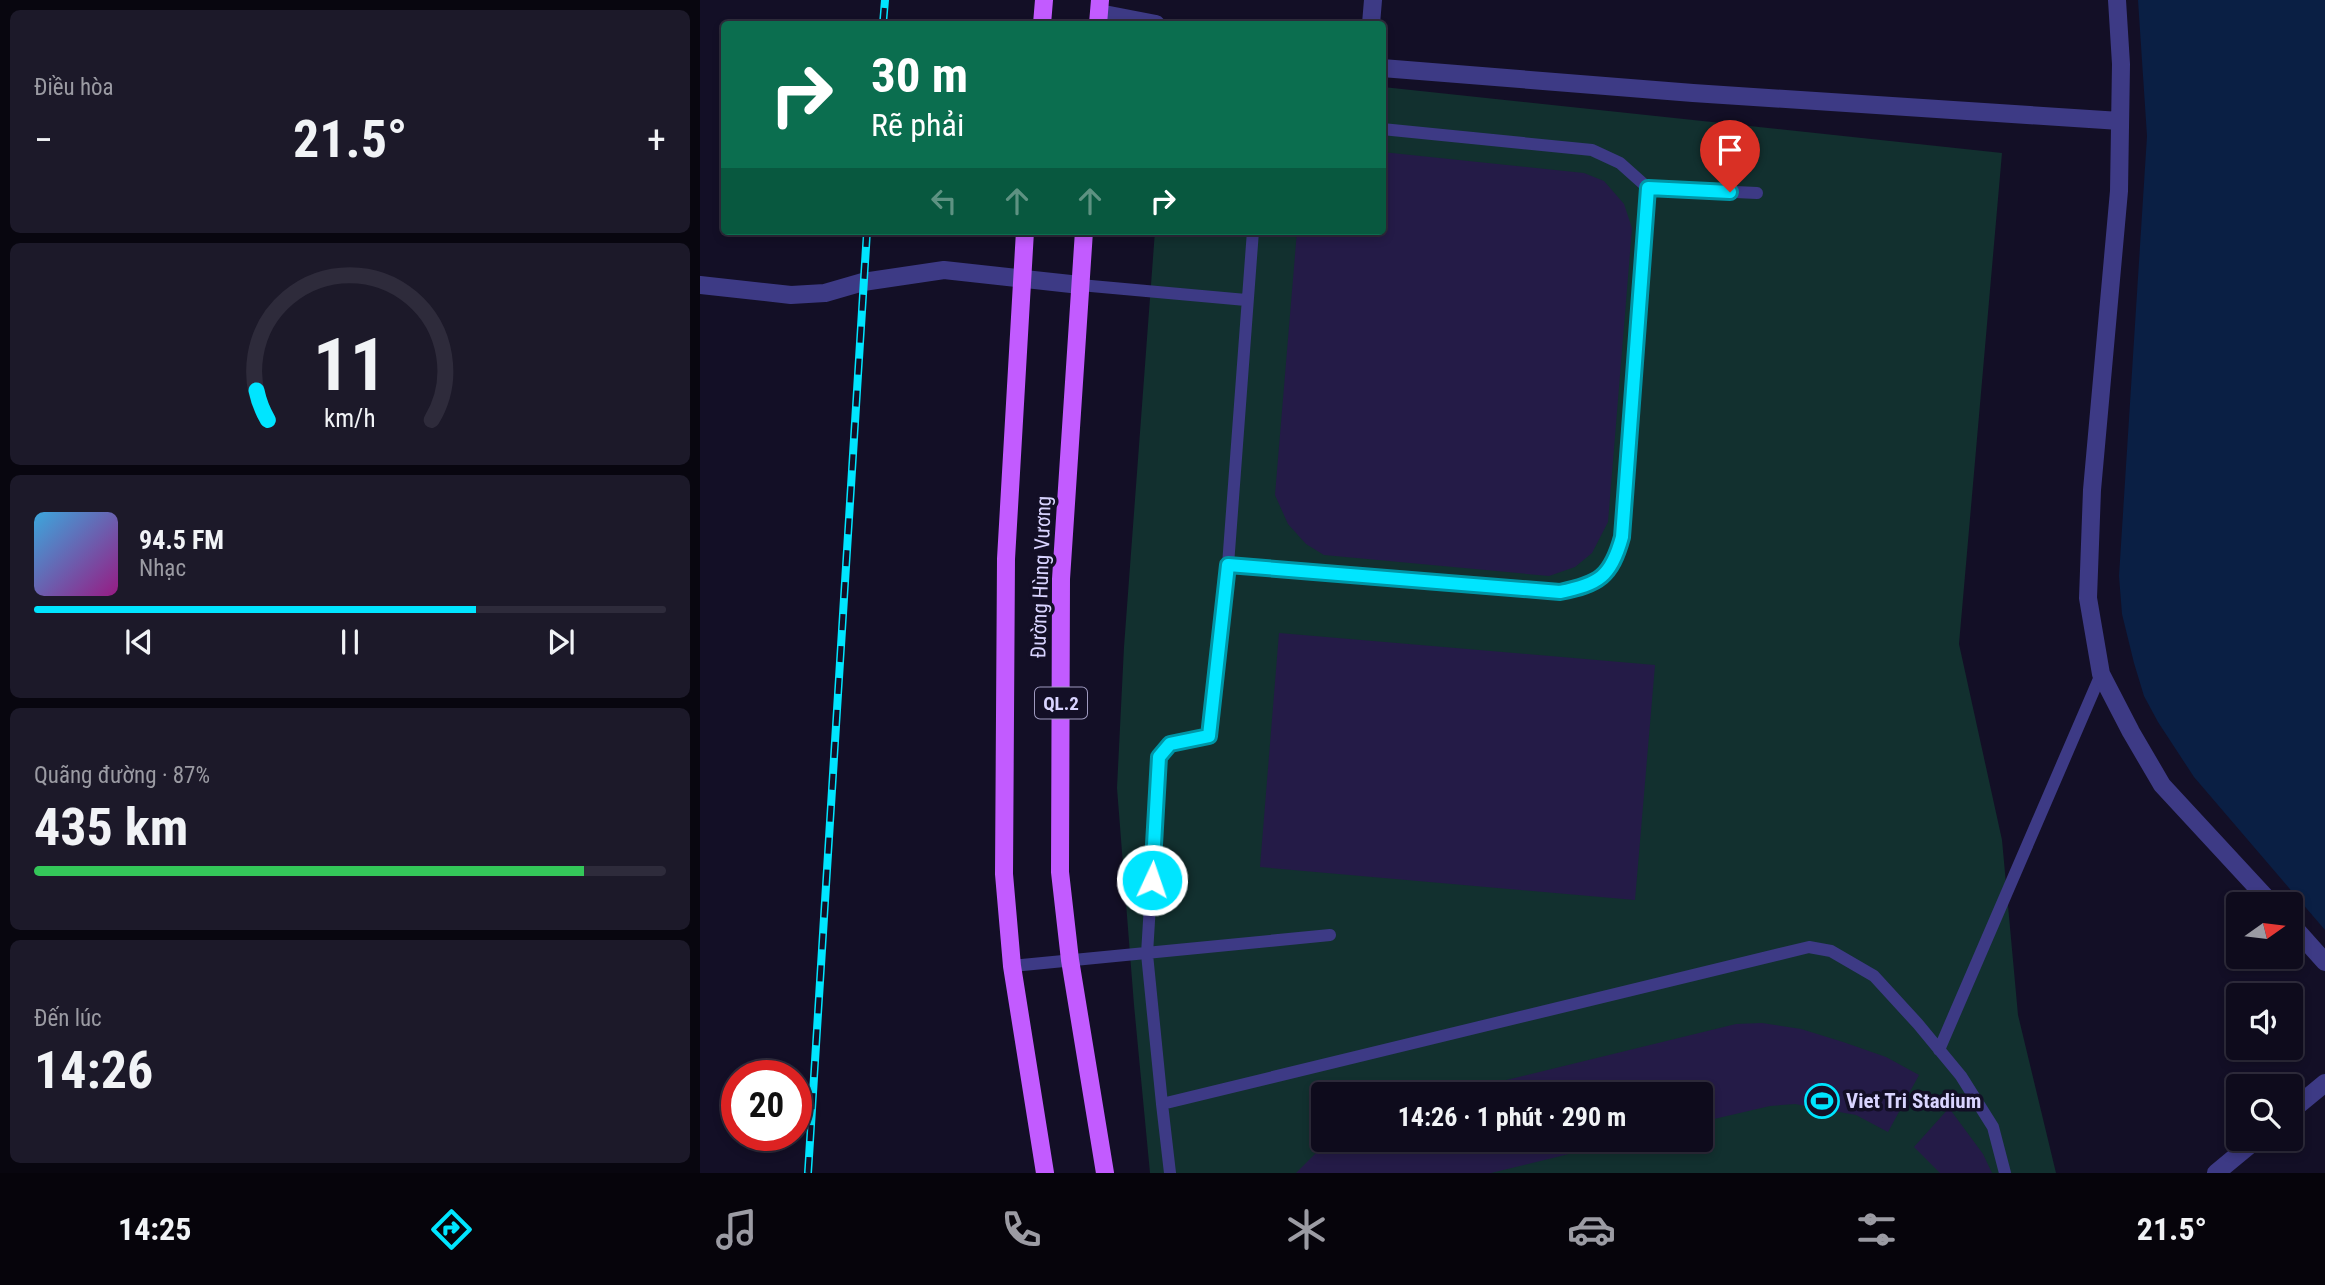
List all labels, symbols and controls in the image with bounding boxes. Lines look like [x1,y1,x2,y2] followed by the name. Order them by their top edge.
[871,47,968,104] text: 30 m
[756,49,847,140] icon: right
[34,74,114,101] text: Điều hòa
[871,106,964,144] text: Rẽ phải
[293,109,407,170] text: 21.5°
[34,118,53,162] text: −
[647,118,666,162] text: +
[1700,120,1760,192] pin
[1711,131,1749,169] icon: arrive
[925,182,963,220] icon: left
[998,182,1036,220] icon: ahead
[1071,182,1109,220] icon: ahead
[1144,182,1182,220] icon: right
[313,322,387,408] text: 11
[324,404,376,433] text: km/h
[1026,495,1056,659] street label: Đường Hùng Vương
[139,525,224,555] text: 94.5 FM
[139,555,186,582] text: Nhạc
[120,623,158,661] icon: previous
[331,623,369,661] icon: pause
[542,623,580,661] icon: next
[1035,688,1087,718] road number: QL.2
[34,762,210,789] text: Quãng đường · 87%
[34,797,188,858] text: 435 km
[1115,843,1189,917] position arrow
[2226,892,2303,970] north arrow
[2226,892,2303,1151] map controls
[2226,983,2303,1060] button: sound
[34,1005,102,1032] text: Đến lúc
[34,1040,153,1101] text: 14:26
[721,1060,812,1151] speed limit sign: 20
[2226,1074,2303,1151] button: search
[1803,1082,1841,1120] sports icon: Viet Tri Stadium
[1846,1089,1981,1113] place label: Viet Tri Stadium
[1398,1102,1626,1132] text: 14:26 · 1 phút · 290 m
[427,1205,476,1254] icon: directions
[712,1205,761,1254] icon: music
[997,1205,1046,1254] icon: phone
[1282,1205,1331,1254] icon: climate
[1567,1205,1616,1254] icon: car
[1852,1205,1901,1254] icon: filters
[118,1210,191,1248] text: 14:25
[2137,1210,2207,1248] text: 21.5°

